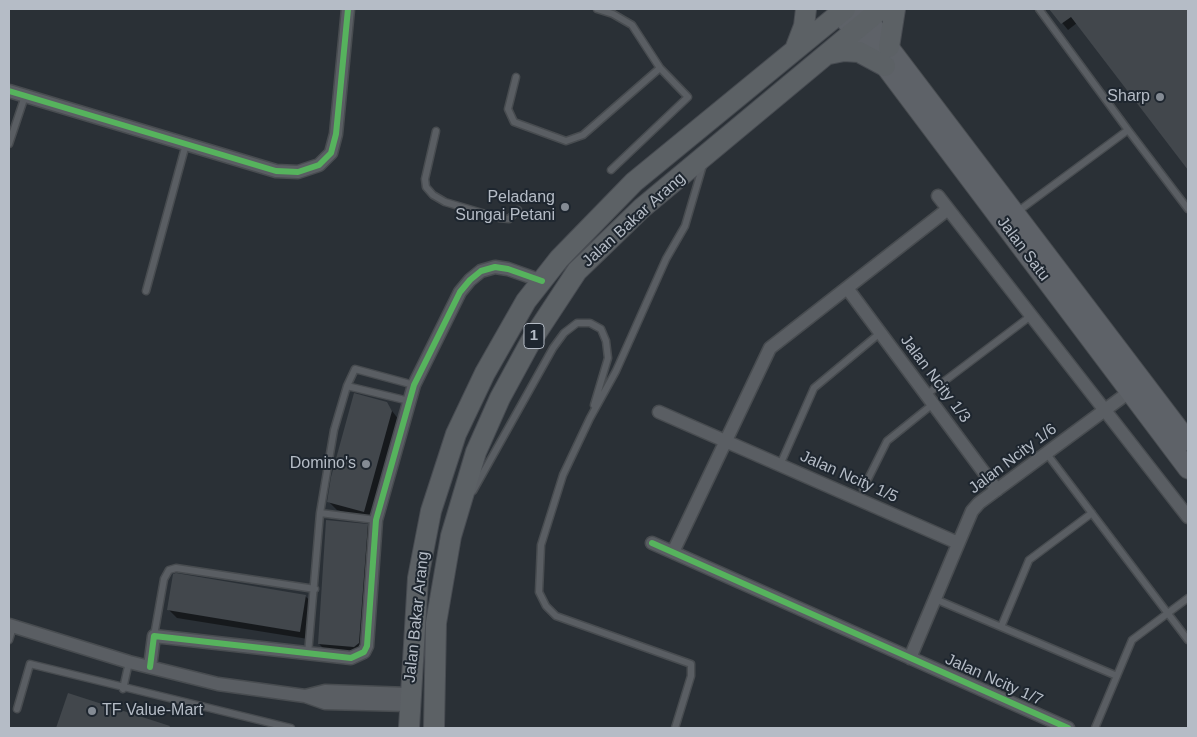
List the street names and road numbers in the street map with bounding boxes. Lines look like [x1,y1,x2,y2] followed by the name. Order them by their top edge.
[579,169,689,271] street label: Jalan Bakar Arang
[993,213,1053,285] street label: Jalan Satu
[524,324,544,348] road number: 1
[896,331,974,427] street label: Jalan Ncity 1/3
[965,420,1061,498] street label: Jalan Ncity 1/6
[797,447,901,507] street label: Jalan Ncity 1/5
[401,551,433,683] street label: Jalan Bakar Arang
[942,650,1046,710] street label: Jalan Ncity 1/7

